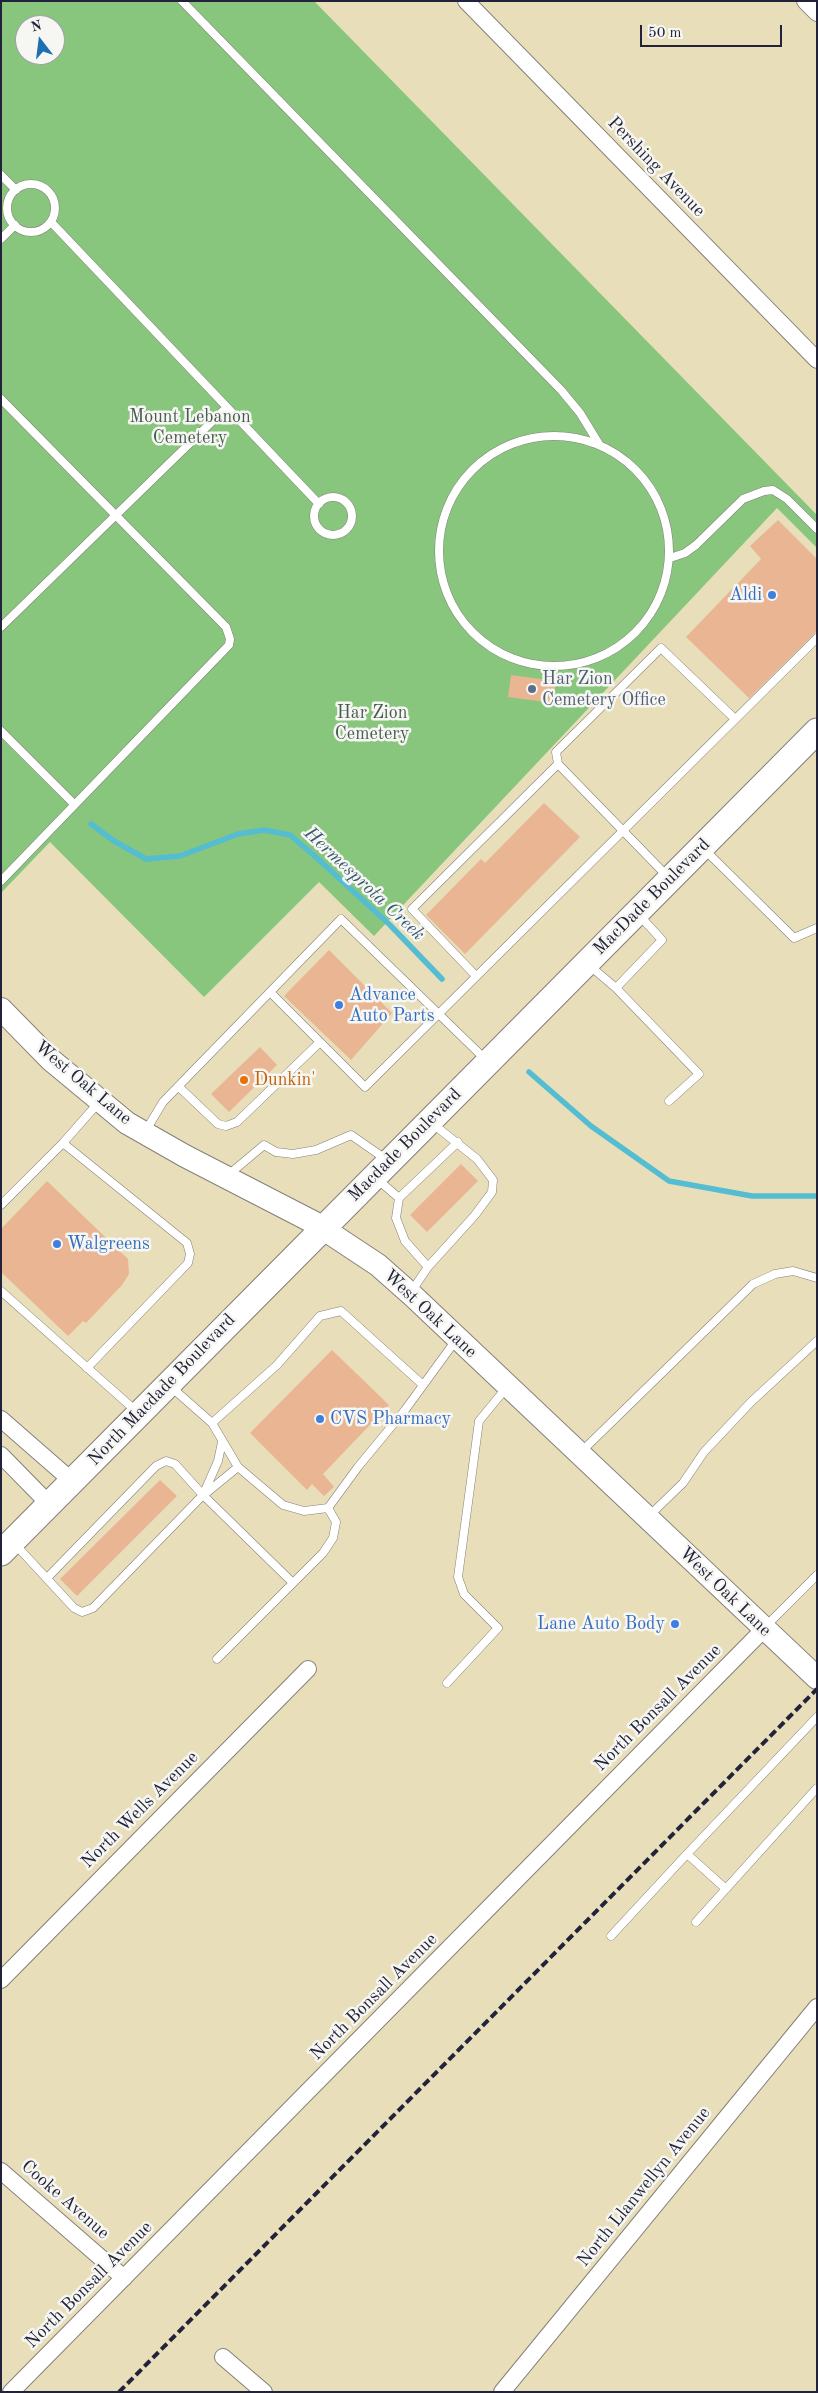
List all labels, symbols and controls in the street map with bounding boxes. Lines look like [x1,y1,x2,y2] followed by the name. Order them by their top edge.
[15,15,65,65] north arrow
[643,15,786,47] scale bar
[29,18,43,35] text: N
[648,26,682,41] text: 50 m
[603,112,709,222] street label: Pershing Avenue
[129,406,251,448] park label: Mount Lebanon Cemetery
[729,584,762,606] place label: Aldi
[766,589,778,601] marker: Aldi
[542,668,666,711] place label: Har Zion Cemetery Office
[526,683,538,695] marker: Har Zion Cemetery Office
[335,702,409,744] park label: Har Zion Cemetery
[299,822,429,946] water label: Hermesprota Creek
[589,834,715,960] street label: MacDade Boulevard
[349,984,434,1026] place label: Advance Auto Parts
[333,999,345,1011] marker: Advance Auto Parts
[30,1036,136,1130] street label: West Oak Lane
[254,1069,316,1091] place label: Dunkin'
[238,1074,250,1086] marker: Dunkin'
[344,1084,466,1206] street label: Macdade Boulevard
[67,1233,150,1255] place label: Walgreens
[51,1238,63,1250] marker: Walgreens
[379,1265,481,1363] street label: West Oak Lane
[84,1310,240,1470] street label: North Macdade Boulevard
[330,1408,451,1430] place label: CVS Pharmacy
[314,1413,326,1425] marker: CVS Pharmacy
[674,1543,776,1641] street label: West Oak Lane
[537,1613,665,1635] place label: Lane Auto Body
[669,1618,681,1630] marker: Lane Auto Body
[590,1640,726,1776] street label: North Bonsall Avenue
[77,1747,203,1873] street label: North Wells Avenue
[306,1929,442,2065] street label: North Bonsall Avenue
[573,2103,715,2271] street label: North Llanwellyn Avenue
[16,2156,114,2244] street label: Cooke Avenue
[21,2217,157,2353] street label: North Bonsall Avenue

